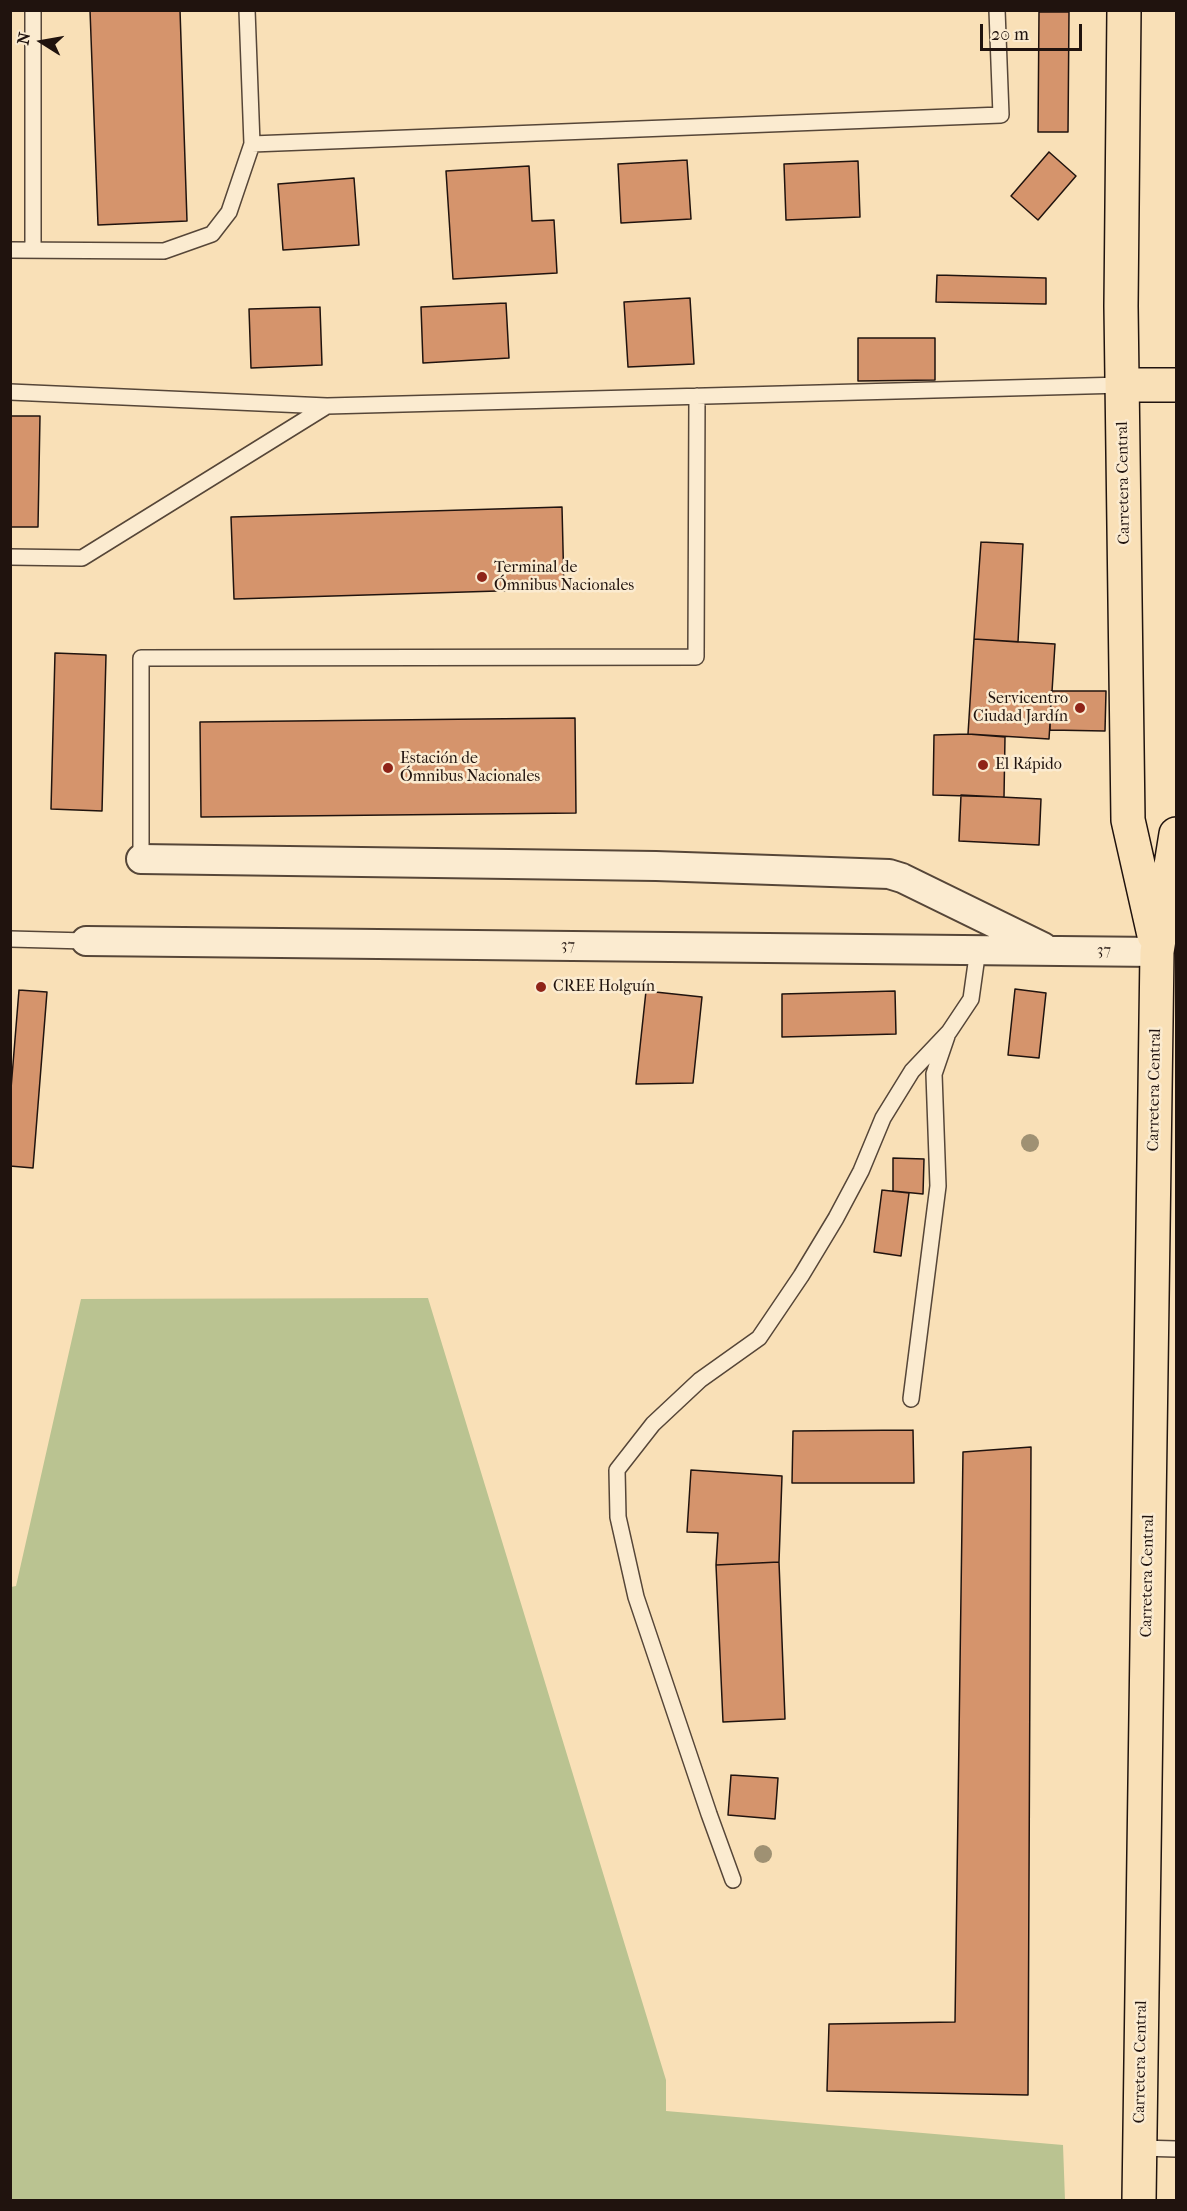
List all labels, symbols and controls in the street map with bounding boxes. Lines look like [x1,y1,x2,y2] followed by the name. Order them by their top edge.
[12,12,72,72] north arrow
[983,12,1085,50] scale bar
[991,24,1029,45] text: 20 m
[13,31,34,46] text: N
[1113,421,1135,545] street label: Carretera Central
[494,558,634,596] place label: Terminal de Ómnibus Nacionales
[475,570,489,584] marker: Terminal de Ómnibus Nacionales
[973,689,1068,727] place label: Servicentro Ciudad Jardín
[1073,701,1087,715] marker: Servicentro Ciudad Jardín
[400,749,540,787] place label: Estación de Ómnibus Nacionales
[995,755,1062,775] place label: El Rápido
[976,758,990,772] marker: El Rápido
[381,761,395,775] marker: Estación de Ómnibus Nacionales
[561,936,575,956] street label: 37
[1097,941,1111,961] street label: 37
[553,977,655,997] place label: CREE Holguín
[534,980,548,994] marker: CREE Holguín
[1144,1028,1166,1152] street label: Carretera Central
[1137,1514,1159,1638] street label: Carretera Central
[1130,2000,1152,2124] street label: Carretera Central

